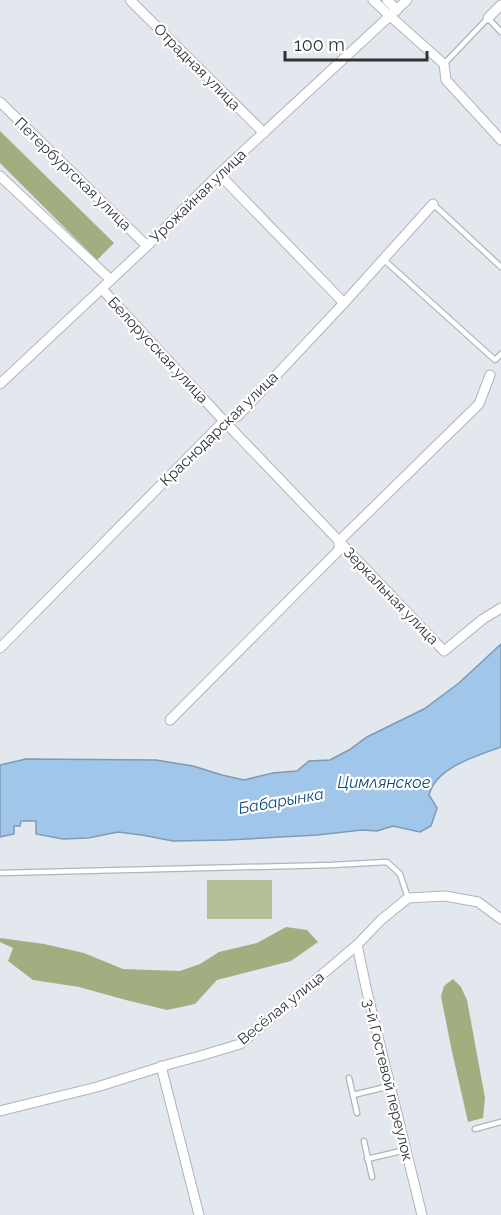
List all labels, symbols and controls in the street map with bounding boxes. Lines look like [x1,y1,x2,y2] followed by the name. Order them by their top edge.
[150,20,244,114] street label: Отрадная улица
[285,24,428,62] scale bar
[294,34,345,55] text: 100 m
[11,114,135,234] street label: Петербургская улица
[146,145,250,247] street label: Урожайная улица
[104,293,212,407] street label: Белорусская улица
[156,368,282,490] street label: Краснодарская улица
[340,544,442,648] street label: Зеркальная улица
[338,773,431,792] water label: Цимлянское
[237,784,325,818] water label: Бабарынка
[234,968,328,1048] street label: Весёлая улица
[359,997,417,1163] street label: 3-й Гостевой переулок

